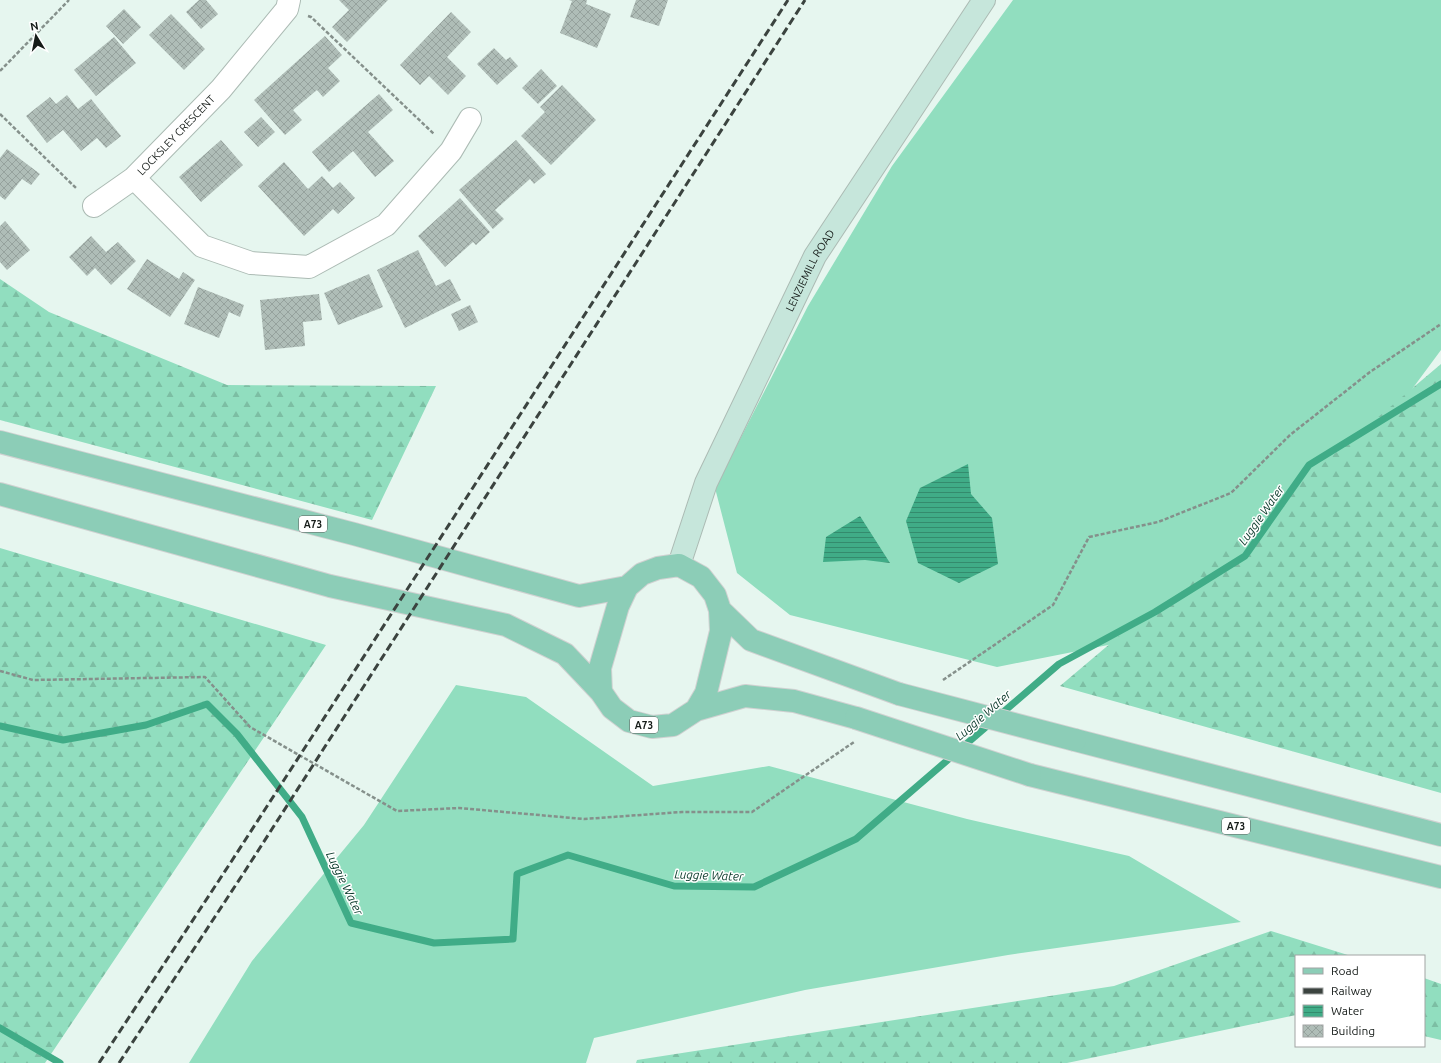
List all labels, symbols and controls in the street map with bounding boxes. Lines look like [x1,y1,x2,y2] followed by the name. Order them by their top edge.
[16,16,56,56] north arrow
[29,20,39,33] text: N
[135,93,217,177] street label: LOCKSLEY CRESCENT
[783,227,837,313] street label: LENZIEMILL ROAD
[1236,483,1286,547] water label: Luggie Water
[299,516,327,532] road number: A73
[953,687,1014,743] water label: Luggie Water
[630,717,658,733] road number: A73
[1222,818,1250,834] road number: A73
[324,849,366,917] water label: Luggie Water
[674,867,744,883] water label: Luggie Water
[1295,955,1425,1047] legend
[1331,964,1359,977] text: Road
[1331,984,1372,997] text: Railway
[1331,1004,1364,1017] text: Water
[1331,1024,1375,1037] text: Building

